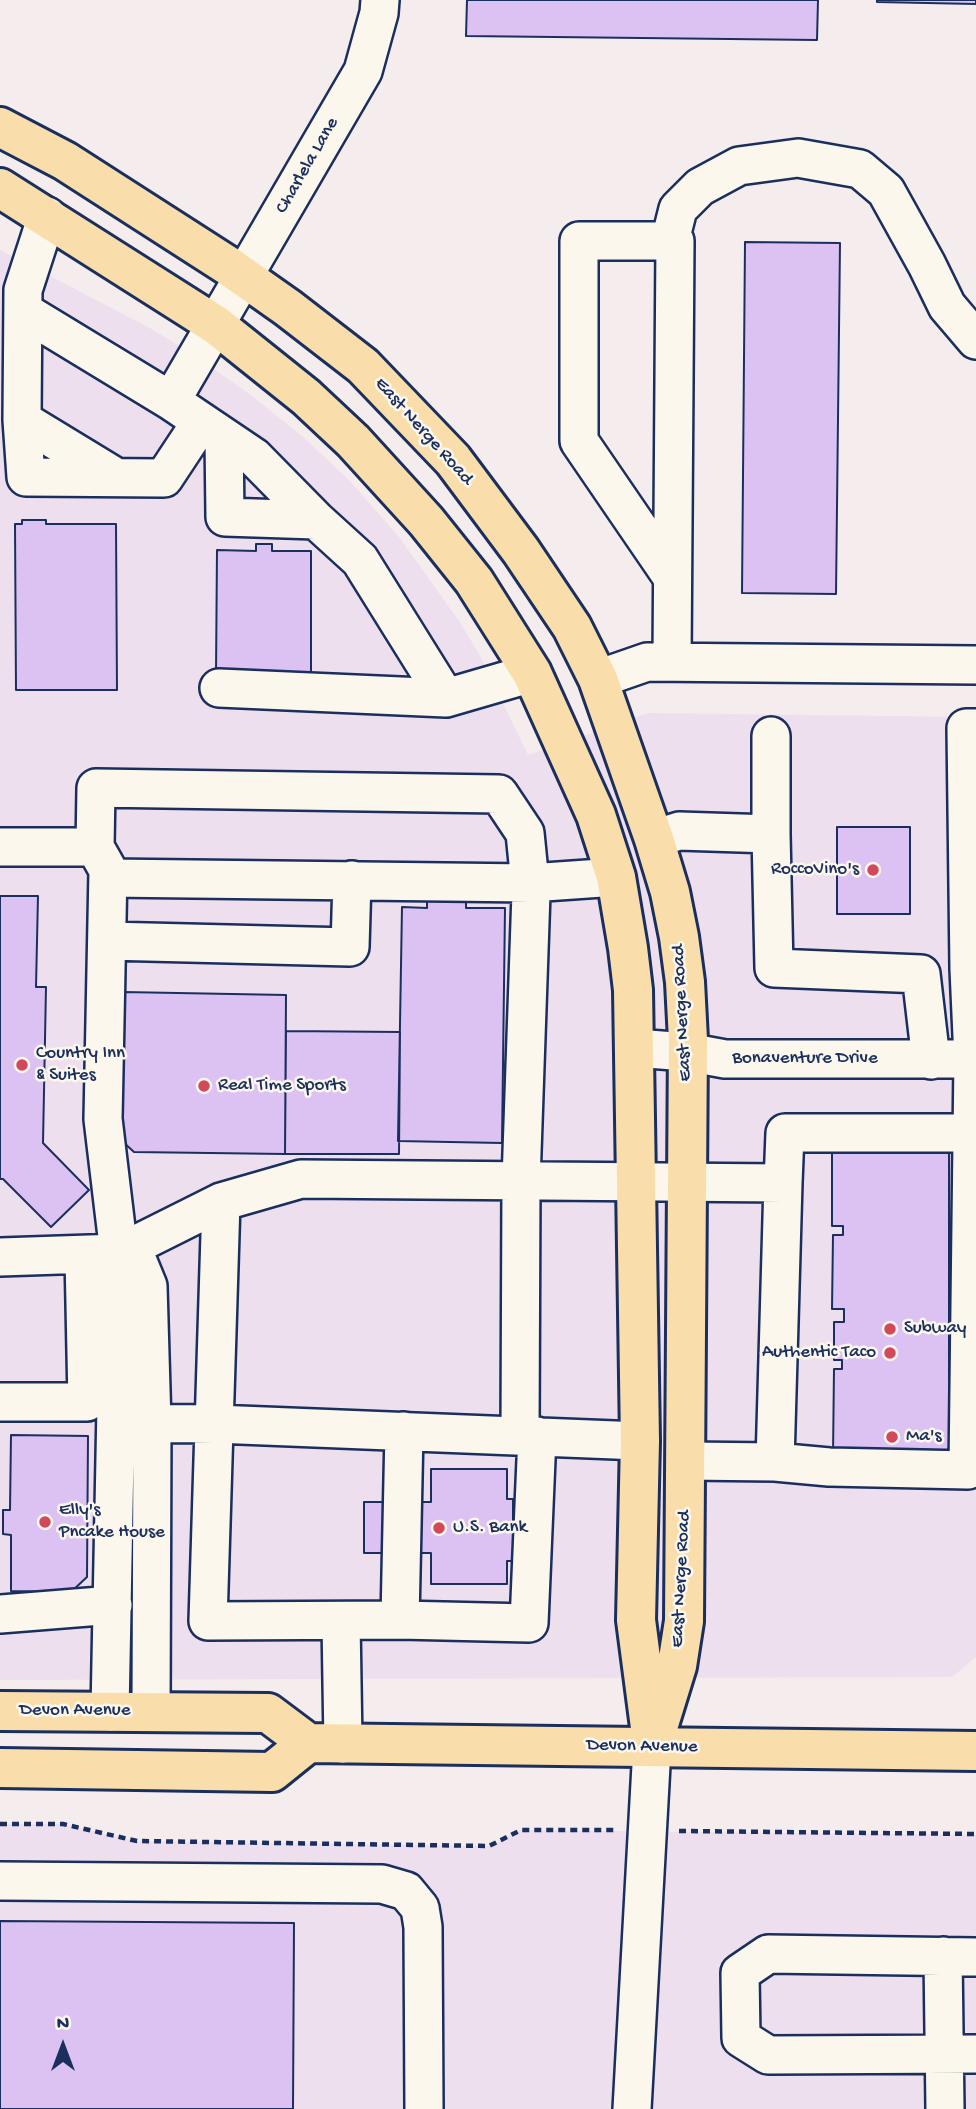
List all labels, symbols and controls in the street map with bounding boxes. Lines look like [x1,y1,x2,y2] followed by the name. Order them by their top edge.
[271,114,345,218] street label: Charlela Lane
[369,373,477,491] street label: East Nerge Road
[771,859,859,881] place label: RoccoVino's
[865,862,881,878] marker: RoccoVino's
[668,944,698,1082] street label: East Nerge Road
[36,1043,125,1087] place label: Country Inn & Suites
[732,1048,878,1070] street label: Bonaventure Drive
[14,1057,30,1073] marker: Country Inn & Suites
[218,1075,346,1097] place label: Real Time Sports
[196,1078,212,1094] marker: Real Time Sports
[904,1318,966,1340] place label: Subway
[882,1321,898,1337] marker: Subway
[762,1342,876,1364] place label: Authentic Taco
[882,1345,898,1361] marker: Authentic Taco
[906,1426,942,1448] place label: Ma's
[884,1429,900,1445] marker: Ma's
[59,1500,165,1544] place label: Elly's Pncake House
[667,1510,697,1648] street label: East Nerge Road
[37,1514,53,1530] marker: Elly's Pncake House
[453,1517,527,1539] place label: U.S. Bank
[431,1520,447,1536] marker: U.S. Bank
[19,1700,131,1722] street label: Devon Avenue
[586,1735,698,1759] street label: Devon Avenue
[28,2011,98,2081] north arrow
[57,2013,69,2036] text: N

